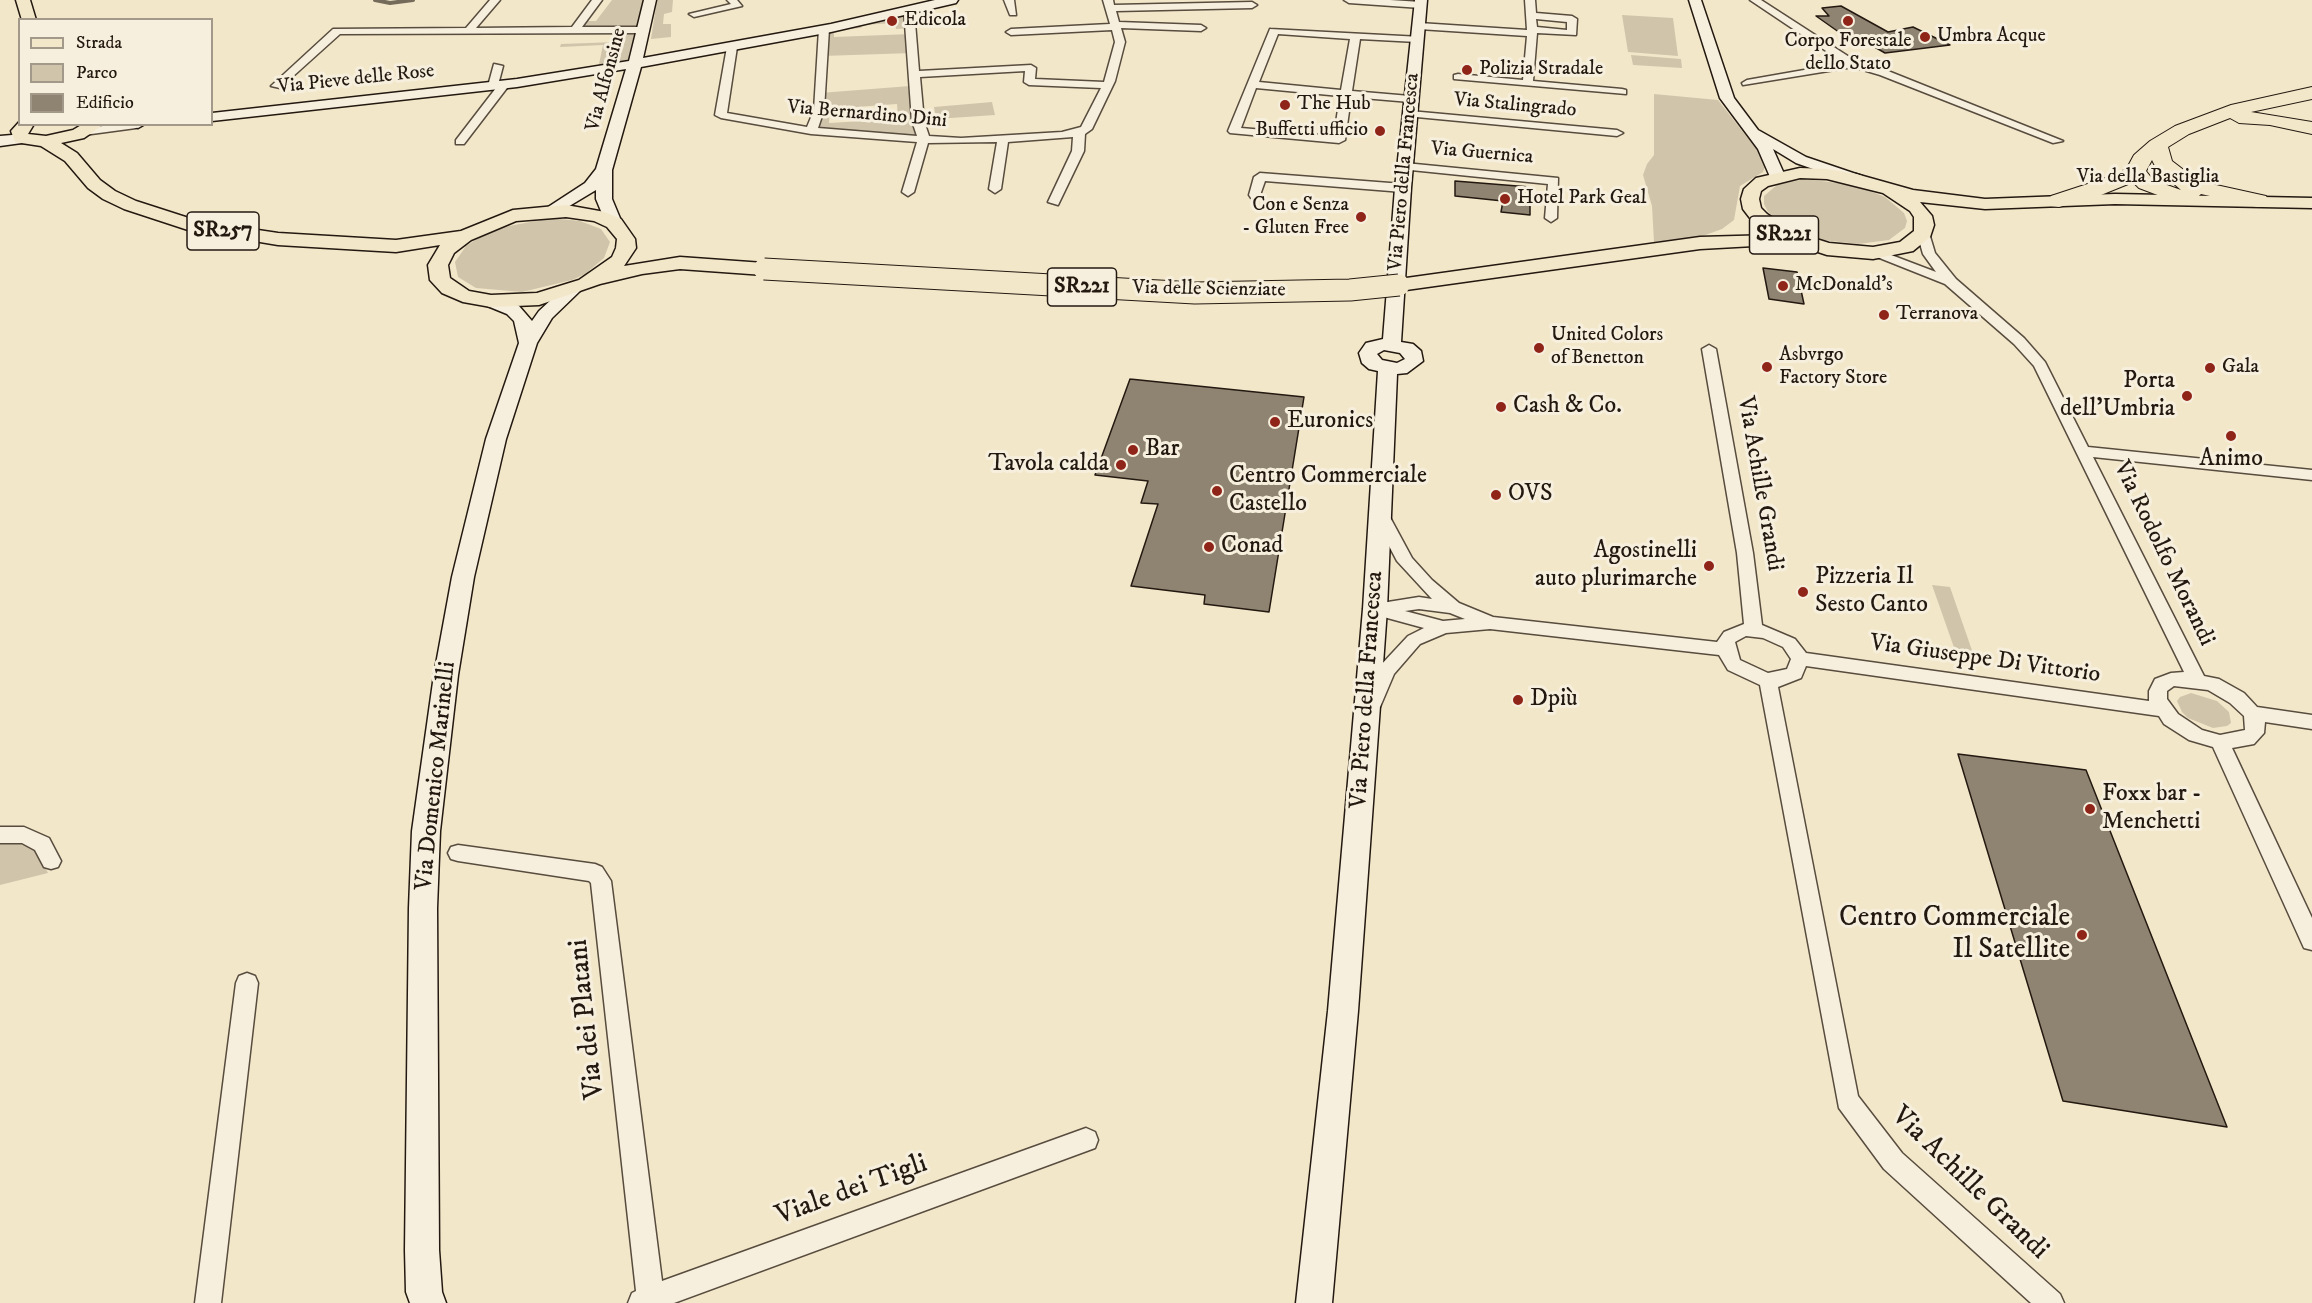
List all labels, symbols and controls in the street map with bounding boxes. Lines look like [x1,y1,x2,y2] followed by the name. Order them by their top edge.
[904,9,966,33] place label: Edicola
[885,14,899,28] marker: Edicola
[1841,14,1855,28] marker: Corpo Forestale dello Stato
[18,18,213,126] legend
[1937,25,2046,49] place label: Umbra Acque
[582,26,632,134] street label: Via Alfonsine
[1784,30,1912,77] place label: Corpo Forestale dello Stato
[1918,30,1932,44] marker: Umbra Acque
[76,32,122,54] text: Strada
[1479,58,1603,82] place label: Polizia Stradale
[276,60,436,100] street label: Via Pieve delle Rose
[76,62,117,84] text: Parco
[1460,63,1474,77] marker: Polizia Stradale
[1384,72,1426,272] street label: Via Piero della Francesca
[1453,89,1577,123] street label: Via Stalingrado
[76,92,134,114] text: Edificio
[1297,93,1371,117] place label: The Hub
[786,96,948,134] street label: Via Bernardino Dini
[1278,98,1292,112] marker: The Hub
[1255,119,1368,143] place label: Buffetti ufficio
[1373,124,1387,138] marker: Buffetti ufficio
[1430,138,1534,170] street label: Via Guernica
[2077,166,2219,190] street label: Via della Bastiglia
[1517,187,1647,211] place label: Hotel Park Geal
[1498,192,1512,206] marker: Hotel Park Geal
[1242,194,1349,241] place label: Con e Senza - Gluten Free
[1354,210,1368,224] marker: Con e Senza - Gluten Free
[187,212,259,250] road number: SR257
[1750,216,1818,254] road number: SR221
[1048,268,1116,306] road number: SR221
[1795,274,1893,298] place label: McDonald's
[1132,277,1286,303] street label: Via delle Scienziate
[1776,279,1790,293] marker: McDonald's
[1896,303,1978,327] place label: Terranova
[1877,308,1891,322] marker: Terranova
[1551,324,1663,371] place label: United Colors of Benetton
[1532,341,1546,355] marker: United Colors of Benetton
[1779,344,1887,391] place label: Asbvrgo Factory Store
[2222,356,2259,380] place label: Gala
[1760,360,1774,374] marker: Asbvrgo Factory Store
[2203,361,2217,375] marker: Gala
[2060,368,2175,424] place label: Porta dell'Umbria
[2180,389,2194,403] marker: Porta dell'Umbria
[1513,393,1622,421] place label: Cash & Co.
[1729,394,1789,574] street label: Via Achille Grandi
[1494,400,1508,414] marker: Cash & Co.
[1287,408,1373,436] place label: Euronics
[1268,415,1282,429] marker: Euronics
[2224,429,2238,443] marker: Animo
[1145,436,1179,464] place label: Bar
[1126,443,1140,457] marker: Bar
[2199,446,2263,474] place label: Animo
[988,451,1109,479] place label: Tavola calda
[2106,457,2220,651] street label: Via Rodolfo Morandi
[1114,458,1128,472] marker: Tavola calda
[1229,463,1427,519] place label: Centro Commerciale Castello
[1508,481,1552,509] place label: OVS
[1210,484,1224,498] marker: Centro Commerciale Castello
[1489,488,1503,502] marker: OVS
[1221,533,1283,561] place label: Conad
[1535,538,1697,594] place label: Agostinelli auto plurimarche
[1202,540,1216,554] marker: Conad
[1702,559,1716,573] marker: Agostinelli auto plurimarche
[1815,564,1928,620] place label: Pizzeria Il Sesto Canto
[1345,570,1391,810] street label: Via Piero della Francesca
[1796,585,1810,599] marker: Pizzeria Il Sesto Canto
[1868,630,2102,690] street label: Via Giuseppe Di Vittorio
[411,660,463,892] street label: Via Domenico Marinelli
[1530,686,1578,714] place label: Dpiù
[1511,693,1525,707] marker: Dpiù
[2102,781,2202,837] place label: Foxx bar - Menchetti
[2083,802,2097,816] marker: Foxx bar - Menchetti
[1839,902,2070,968] place label: Centro Commerciale Il Satellite
[2075,928,2089,942] marker: Centro Commerciale Il Satellite
[563,937,613,1101] street label: Via dei Platani
[1883,1100,2055,1268] street label: Via Achille Grandi
[772,1148,932,1234] street label: Viale dei Tigli

